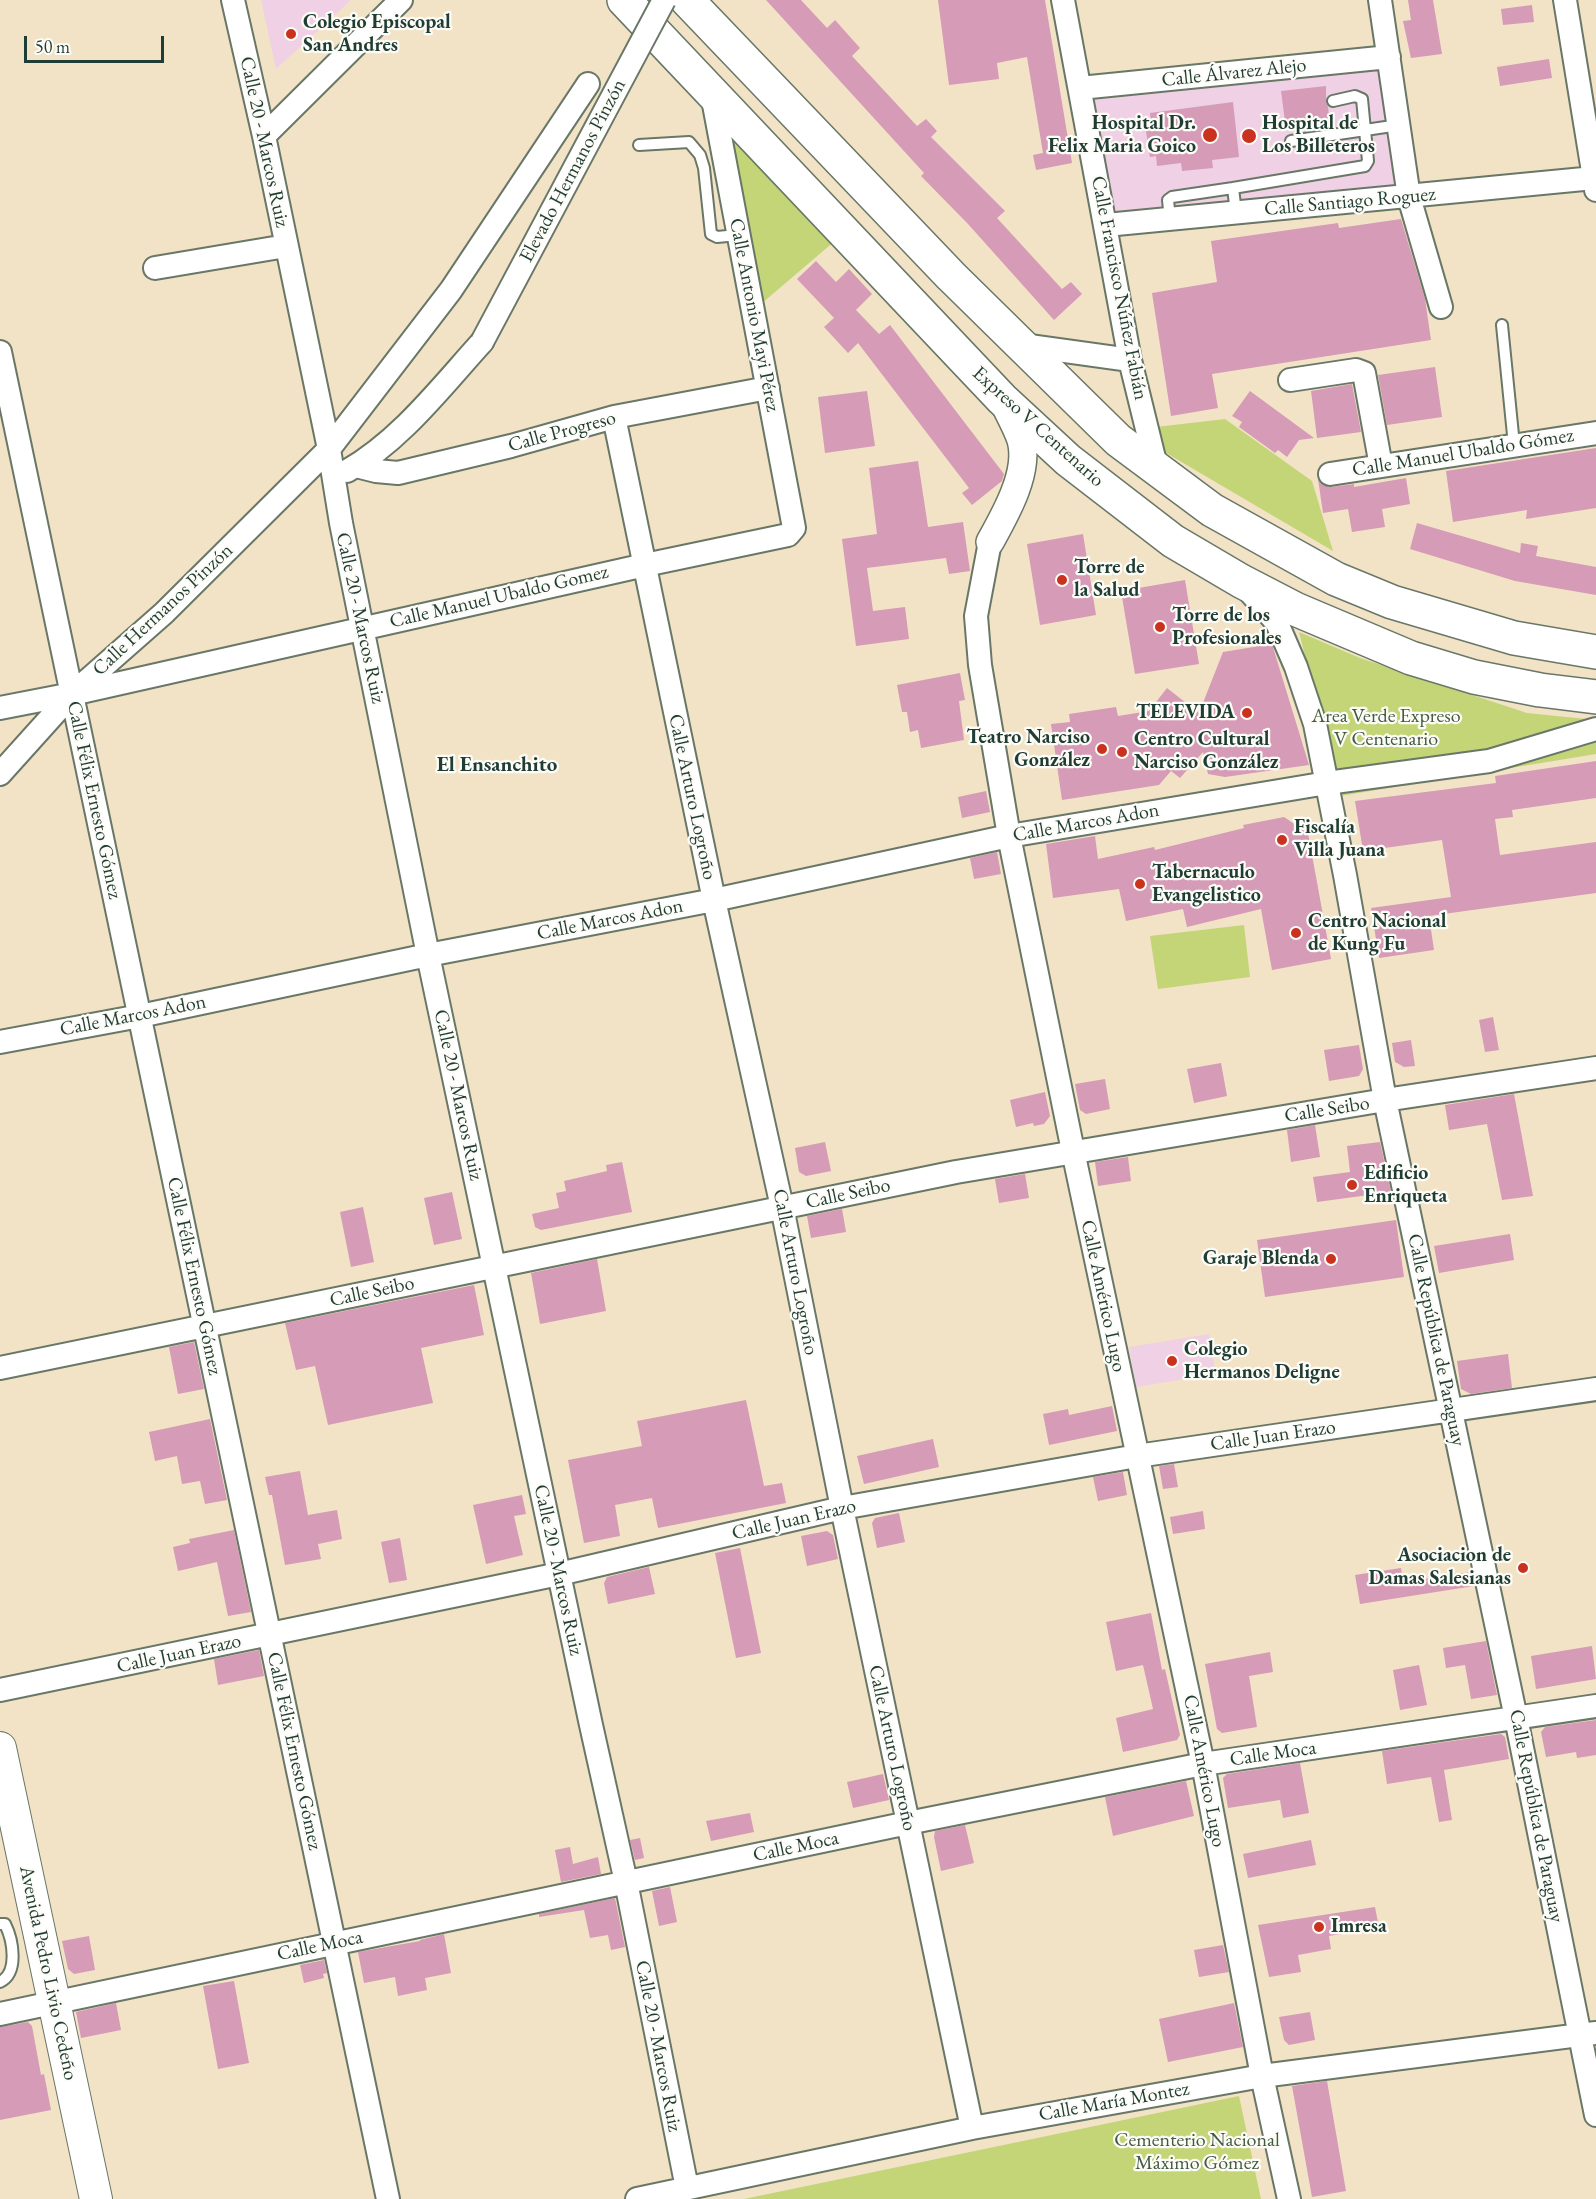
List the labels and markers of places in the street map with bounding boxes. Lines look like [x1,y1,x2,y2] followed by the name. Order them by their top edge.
[303,11,451,58] place label: Colegio Episcopal San Andres
[284,27,298,41] marker: Colegio Episcopal San Andres
[1048,112,1196,159] place label: Hospital Dr. Felix Maria Goico
[1262,112,1375,159] place label: Hospital de Los Billeteros
[1201,126,1219,144] marker: Hospital Dr. Felix Maria Goico
[1240,127,1258,145] marker: Hospital de Los Billeteros
[1074,556,1144,603] place label: Torre de la Salud
[1055,573,1069,587] marker: Torre de la Salud
[1172,604,1281,651] place label: Torre de los Profesionales
[1153,620,1167,634] marker: Torre de los Profesionales
[1136,701,1235,725] place label: TELEVIDA
[1240,706,1254,720] marker: TELEVIDA
[967,726,1090,773] place label: Teatro Narciso González
[1134,728,1278,775] place label: Centro Cultural Narciso González
[1095,742,1109,756] marker: Teatro Narciso González
[1115,745,1129,759] marker: Centro Cultural Narciso González
[1294,816,1385,863] place label: Fiscalía Villa Juana
[1275,833,1289,847] marker: Fiscalía Villa Juana
[1152,861,1261,908] place label: Tabernaculo Evangelistico
[1133,877,1147,891] marker: Tabernaculo Evangelistico
[1308,910,1446,957] place label: Centro Nacional de Kung Fu
[1289,926,1303,940] marker: Centro Nacional de Kung Fu
[1364,1162,1447,1209] place label: Edificio Enriqueta
[1345,1178,1359,1192] marker: Edificio Enriqueta
[1203,1247,1319,1271] place label: Garaje Blenda
[1324,1252,1338,1266] marker: Garaje Blenda
[1184,1338,1340,1385] place label: Colegio Hermanos Deligne
[1165,1354,1179,1368] marker: Colegio Hermanos Deligne
[1369,1544,1511,1591] place label: Asociacion de Damas Salesianas
[1516,1561,1530,1575] marker: Asociacion de Damas Salesianas
[1331,1915,1387,1939] place label: Imresa
[1312,1920,1326,1934] marker: Imresa

